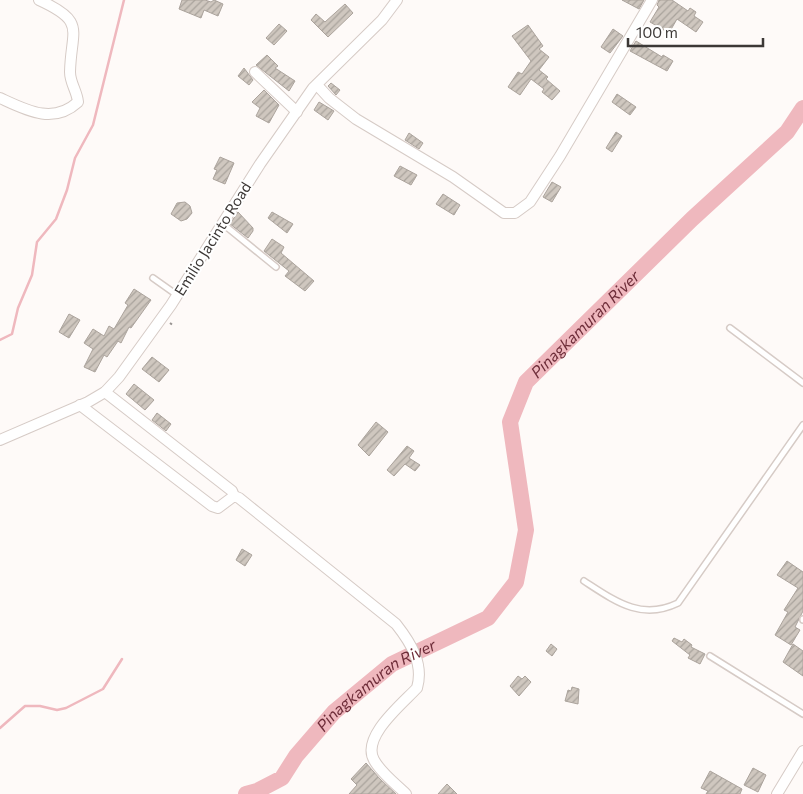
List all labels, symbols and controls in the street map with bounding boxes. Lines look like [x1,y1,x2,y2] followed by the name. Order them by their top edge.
[628,15,763,47] scale bar
[636,23,678,41] text: 100 m
[170,178,254,299] street label: Emilio Jacinto Road
[526,266,643,381] water label: Pinagkamuran River
[312,634,439,735] water label: Pinagkamuran River

